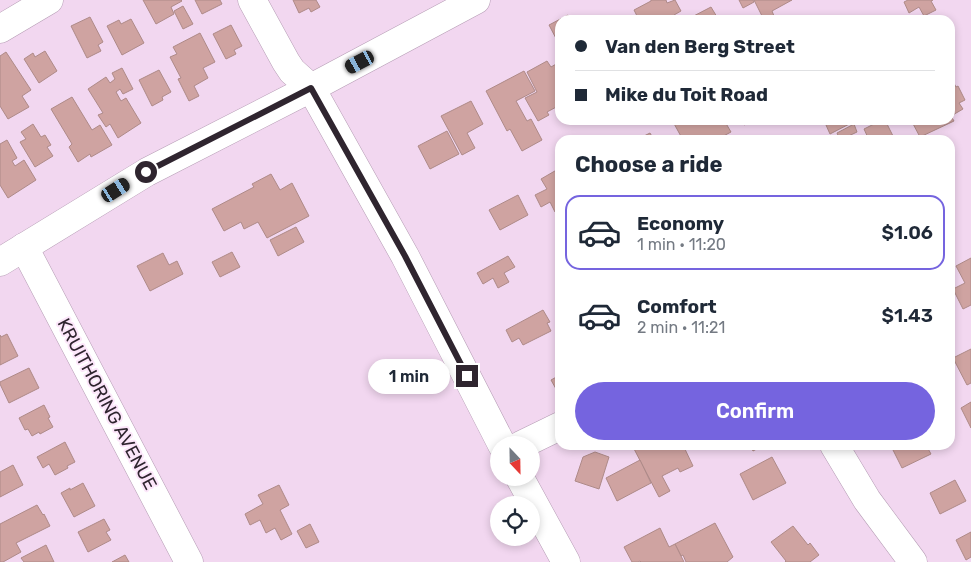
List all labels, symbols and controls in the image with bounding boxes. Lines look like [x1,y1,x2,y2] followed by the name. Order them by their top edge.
[605,35,795,58] text: Van den Berg Street
[343,48,376,76] car
[605,83,768,106] text: Mike du Toit Road
[575,151,722,178] text: Choose a ride
[135,161,157,183] route start
[99,176,132,204] car
[577,210,622,255] icon: car
[637,212,724,235] text: Economy
[882,221,933,244] text: $1.06
[637,235,726,254] text: 1 min · 11:20
[577,293,622,338] icon: car
[637,295,717,318] text: Comfort
[881,304,933,327] text: $1.43
[52,315,162,493] street label: KRUITHORING AVENUE
[637,318,725,337] text: 2 min · 11:21
[367,358,450,394] callout: 1 min
[456,365,478,387] route end
[389,367,429,386] text: 1 min
[575,382,935,440] button: Confirm
[490,436,540,486] north arrow
[490,436,540,546] map controls
[490,496,540,546] button: locate

